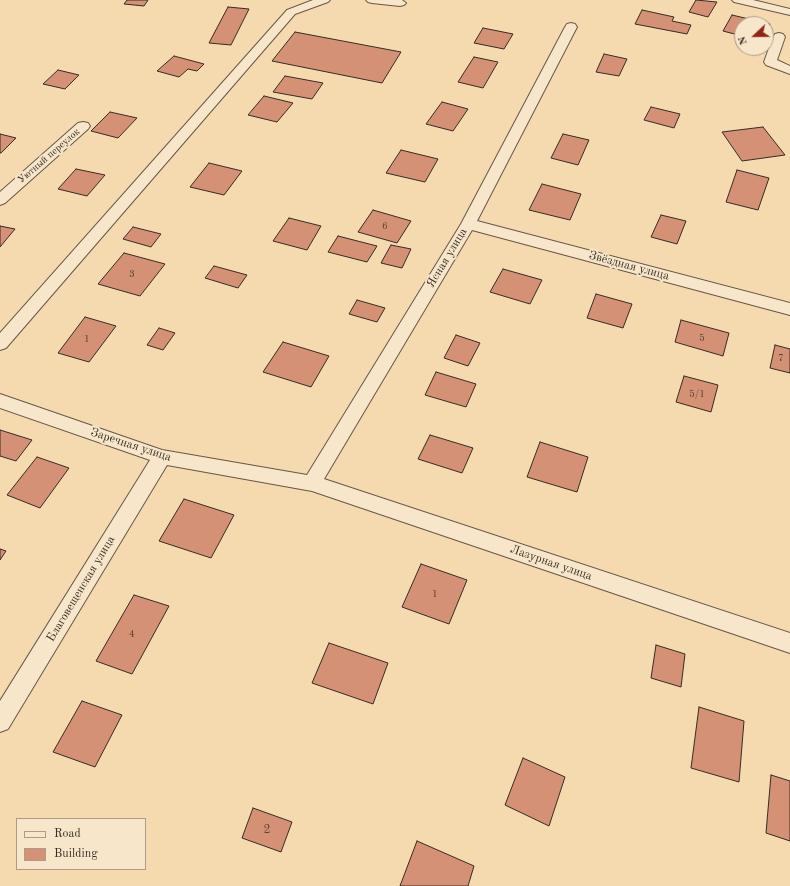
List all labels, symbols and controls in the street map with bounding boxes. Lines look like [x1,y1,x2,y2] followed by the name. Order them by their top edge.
[734,16,774,56] north arrow
[737,34,750,46] text: N
[16,126,82,186] street label: Уютный переулок
[382,220,388,232] house number: 6
[424,226,470,290] street label: Ясная улица
[587,248,671,284] street label: Звёздная улица
[129,268,135,280] house number: 3
[699,332,705,344] house number: 5
[84,333,90,345] house number: 1
[778,352,784,364] house number: 7
[689,388,705,400] house number: 5/1
[89,425,173,465] street label: Заречная улица
[44,533,118,645] street label: Благовещенская улица
[508,542,594,584] street label: Лазурная улица
[432,588,438,600] house number: 1
[129,628,135,640] house number: 4
[16,818,146,870] legend
[264,823,270,837] house number: 2
[54,828,81,840] text: Road
[54,848,98,860] text: Building

